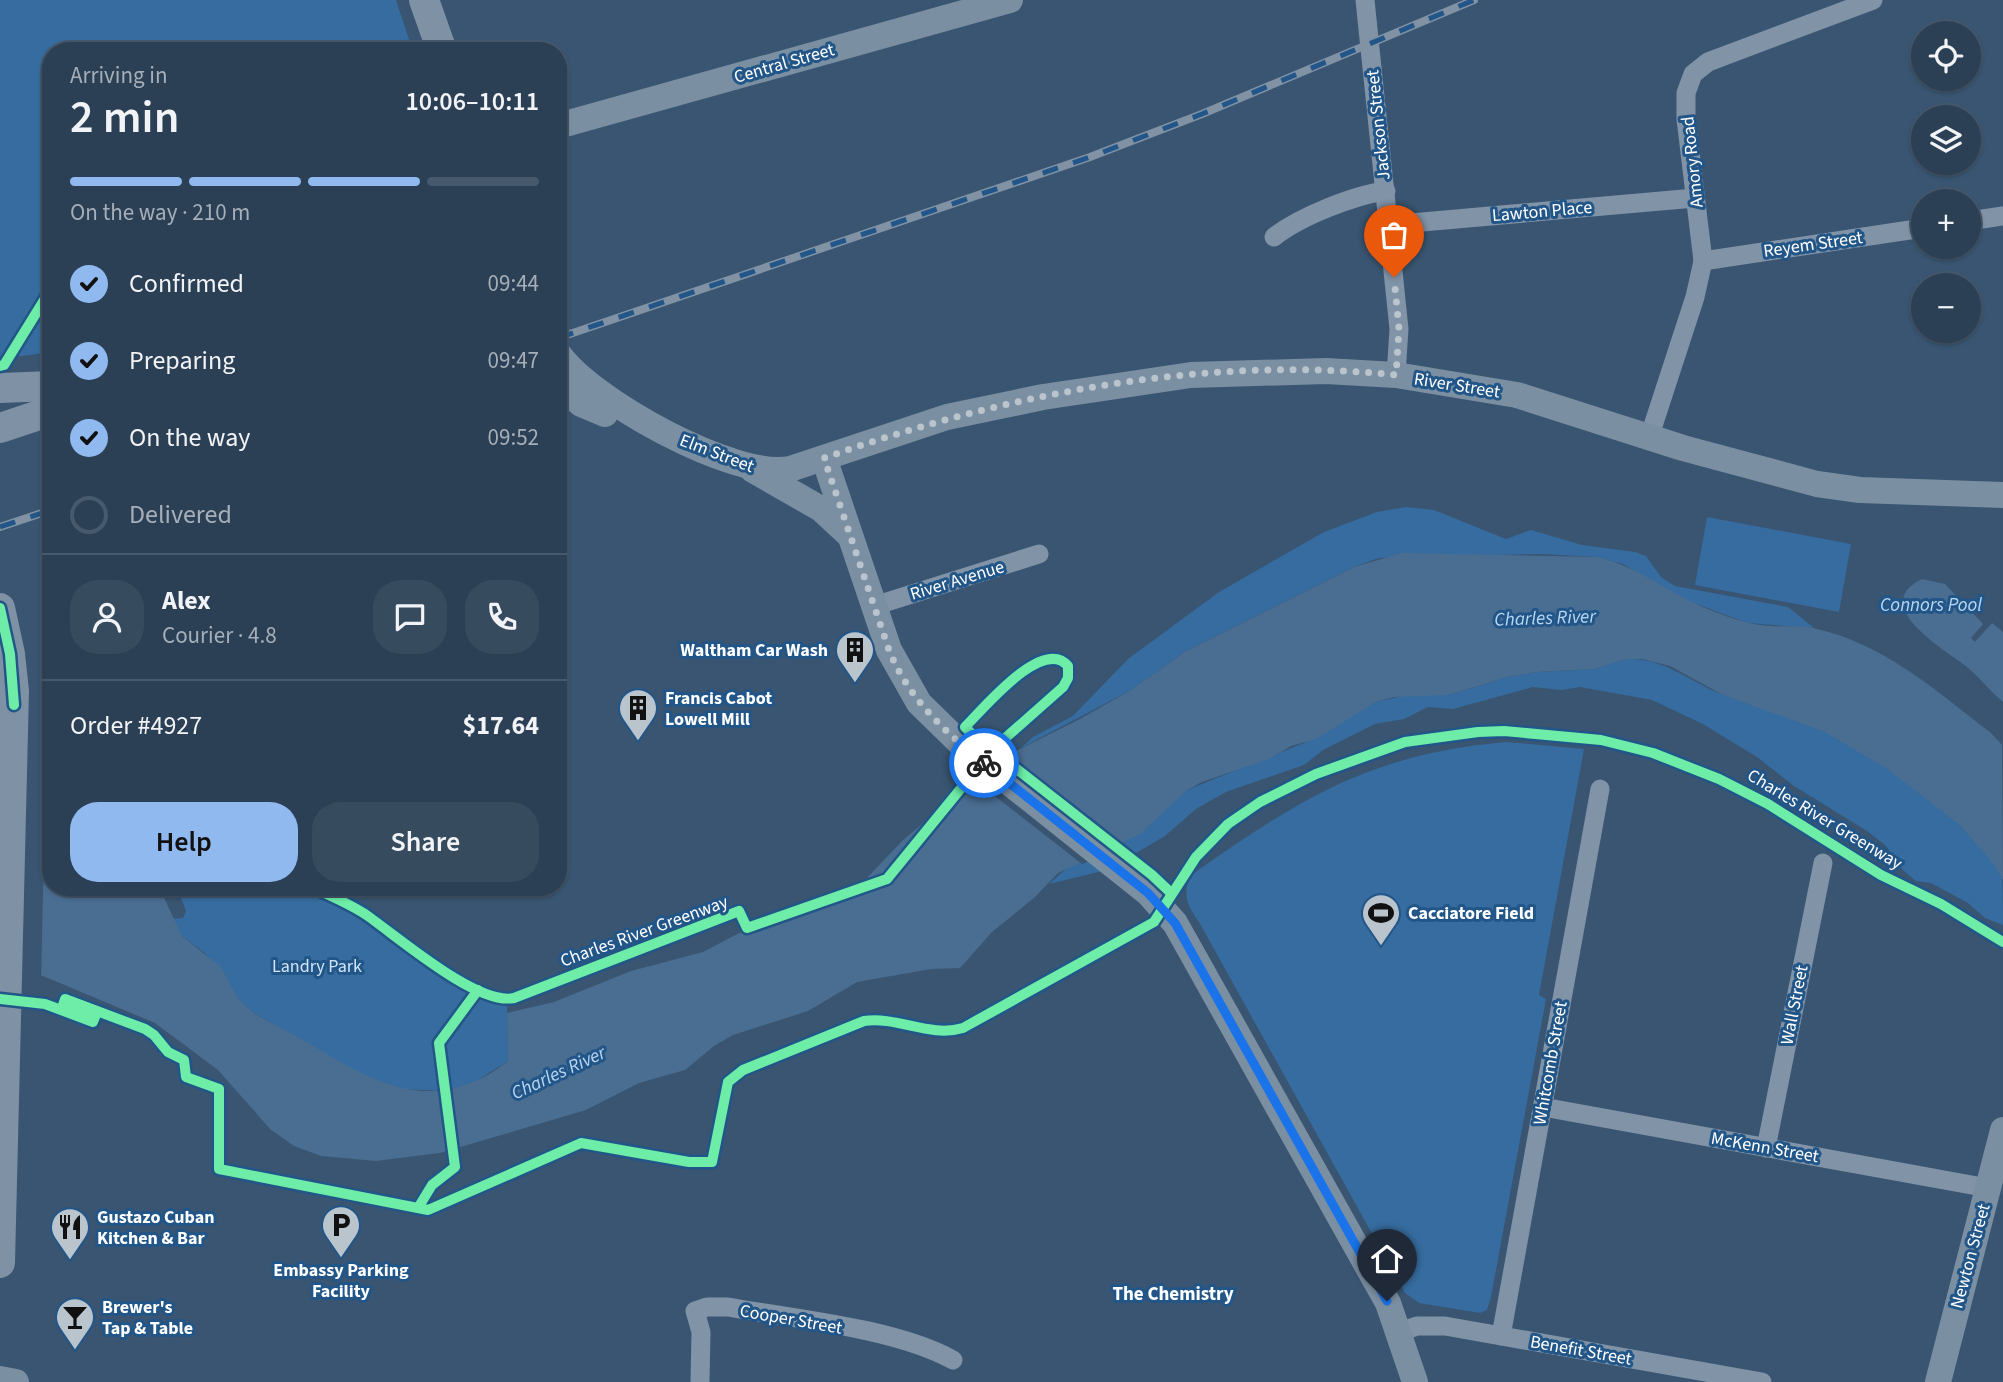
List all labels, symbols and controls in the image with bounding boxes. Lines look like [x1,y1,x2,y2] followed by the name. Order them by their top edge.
[1911,21,1981,343] map controls
[1911,21,1981,91] button: locate
[731,37,837,90] street label: Central Street
[70,59,168,92] text: Arriving in
[1360,69,1397,181] street label: Jackson Street
[406,83,539,120] text: 10:06–10:11
[70,85,179,150] text: 2 min
[1911,105,1981,175] button: layers
[1675,115,1710,209] street label: Amory Road
[1911,189,1981,259] button: +
[1491,195,1593,228] street label: Lawton Place
[70,196,250,229] text: On the way · 210 m
[1364,205,1424,277] pin
[1375,216,1413,254] icon: bag
[1762,225,1864,264] street label: Reyem Street
[70,265,108,303] icon: check
[129,265,244,302] text: Confirmed
[488,267,539,300] text: 09:44
[1911,273,1981,343] button: −
[70,342,108,380] icon: check
[129,342,235,379] text: Preparing
[488,344,539,377] text: 09:47
[1412,366,1502,405] street label: River Street
[70,419,108,457] icon: check
[129,419,250,456] text: On the way
[488,421,539,454] text: 09:52
[676,428,758,479] street label: Elm Street
[129,496,232,533] text: Delivered
[907,554,1007,607] street label: River Avenue
[70,580,144,654] button: person
[373,580,447,654] button: chat
[465,580,539,654] button: phone
[162,582,211,619] text: Alex
[1880,592,1982,619] water label: Connors Pool
[1494,603,1598,634] water label: Charles River
[162,619,277,652] text: Courier · 4.8
[834,629,876,684] building icon: Waltham Car Wash
[680,638,828,663] place label: Waltham Car Wash
[665,686,772,732] place label: Francis Cabot Lowell Mill
[617,687,659,742] building icon: Francis Cabot Lowell Mill
[70,707,202,744] text: Order #4927
[463,707,539,744] text: $17.64
[949,728,1019,798] courier
[965,744,1003,782] icon: bike
[1742,763,1908,876] street label: Charles River Greenway
[70,802,298,882] button: Help
[312,802,539,882] button: Share
[557,889,732,973] street label: Charles River Greenway
[1360,892,1402,947] sports icon: Cacciatore Field
[1408,901,1534,926] place label: Cacciatore Field
[272,954,362,979] park label: Landry Park
[1775,963,1814,1047] street label: Wall Street
[1527,999,1574,1127] street label: Whitcomb Street
[507,1039,612,1107] water label: Charles River
[1709,1126,1821,1169] street label: McKenn Street
[1944,1201,1997,1311] street label: Newton Street
[320,1204,362,1259] parking icon: Embassy Parking Facility
[97,1205,214,1251] place label: Gustazo Cuban Kitchen & Bar
[49,1206,91,1261] restaurant icon: Gustazo Cuban Kitchen & Bar
[1357,1229,1417,1301] pin
[1368,1240,1406,1278] icon: home
[273,1258,409,1304] place label: Embassy Parking Facility
[1112,1281,1234,1308] district label: The Chemistry
[102,1295,193,1341] place label: Brewer's Tap & Table
[54,1296,96,1351] bar icon: Brewer's Tap & Table
[738,1298,844,1341] street label: Cooper Street
[1528,1329,1634,1372] street label: Benefit Street

